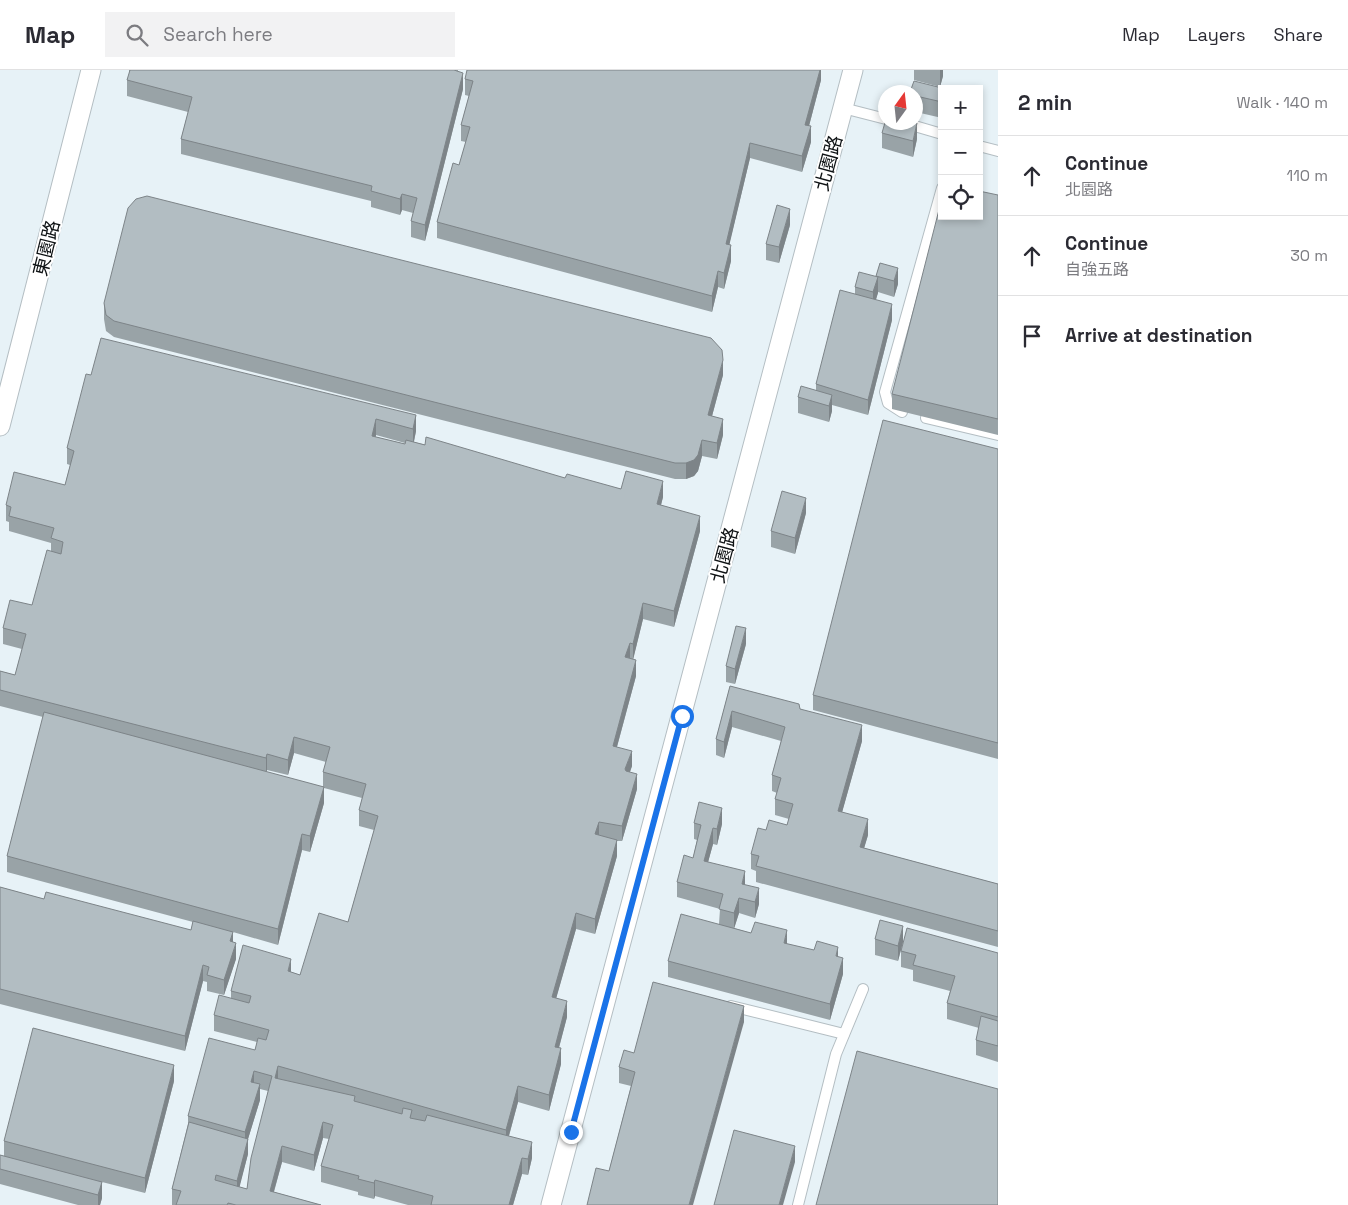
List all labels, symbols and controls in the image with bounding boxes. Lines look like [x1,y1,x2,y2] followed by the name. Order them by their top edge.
[105,12,455,57] search box
[25,19,75,50] text: Map
[123,21,151,49] icon: search
[163,22,273,47] text: Search here
[1122,23,1160,46] text: Map
[1188,23,1245,46] text: Layers
[1273,23,1323,46] text: Share
[878,85,923,130] north arrow
[938,85,983,220] map controls
[938,85,983,130] button: +
[1018,89,1072,116] text: 2 min
[1236,92,1328,113] text: Walk · 140 m
[938,130,983,175] button: −
[809,132,848,194] street label: 北園路
[1065,151,1148,176] text: Continue
[1018,162,1046,190] icon: ahead
[1286,165,1328,186] text: 110 m
[938,175,983,220] button: locate
[1065,179,1113,200] text: 北園路
[27,217,66,279] street label: 東園路
[1065,231,1148,256] text: Continue
[1018,242,1046,270] icon: ahead
[1290,245,1328,266] text: 30 m
[1065,259,1129,280] text: 自強五路
[1018,322,1046,350] icon: arrive
[1065,323,1253,348] text: Arrive at destination
[705,524,744,586] street label: 北園路
[671,705,694,728] route start
[560,1121,583,1144] route end

